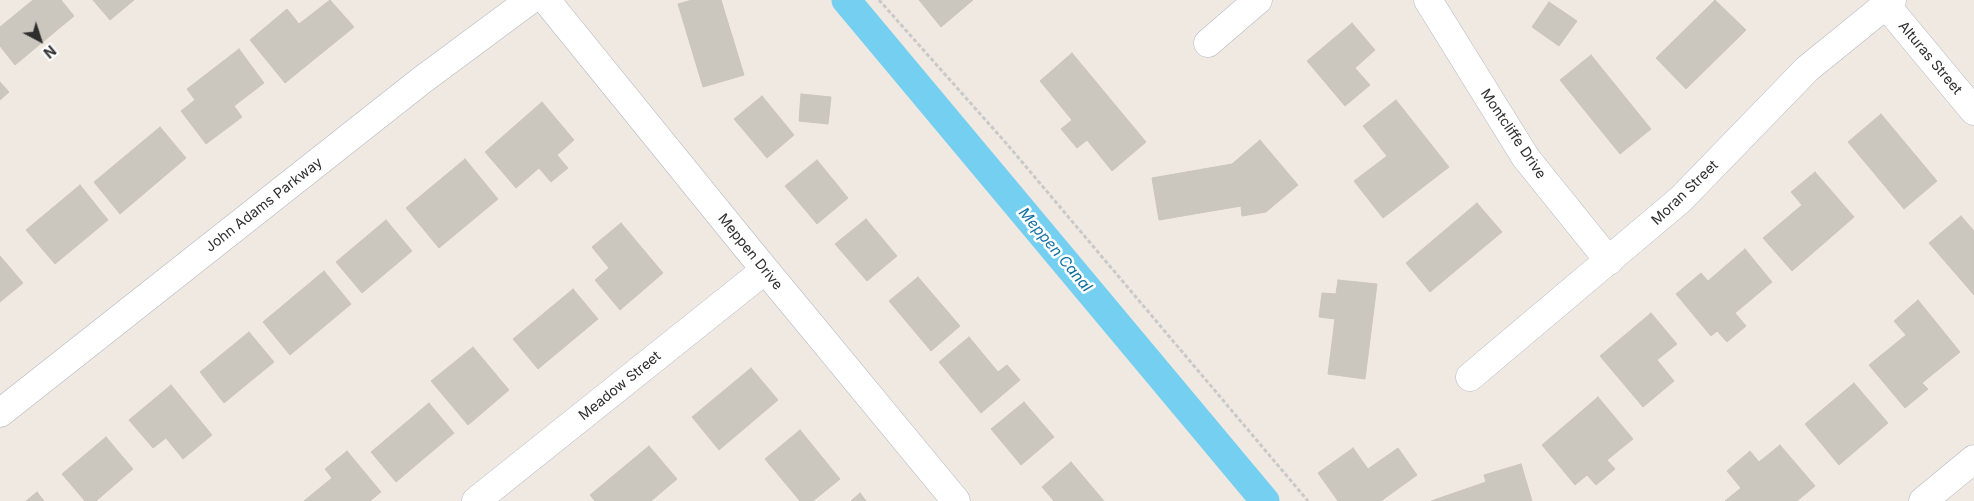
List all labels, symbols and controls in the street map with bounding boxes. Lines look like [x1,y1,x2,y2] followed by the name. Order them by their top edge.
[15,15,65,65] north arrow
[1895,18,1965,98] street label: Alturas Street
[40,42,60,62] text: N
[1477,86,1549,182] street label: Montcliffe Drive
[202,154,326,256] street label: John Adams Parkway
[1648,157,1722,229] street label: Moran Street
[1015,204,1095,296] water label: Meppen Canal
[714,211,786,293] street label: Meppen Drive
[576,348,664,424] street label: Meadow Street

